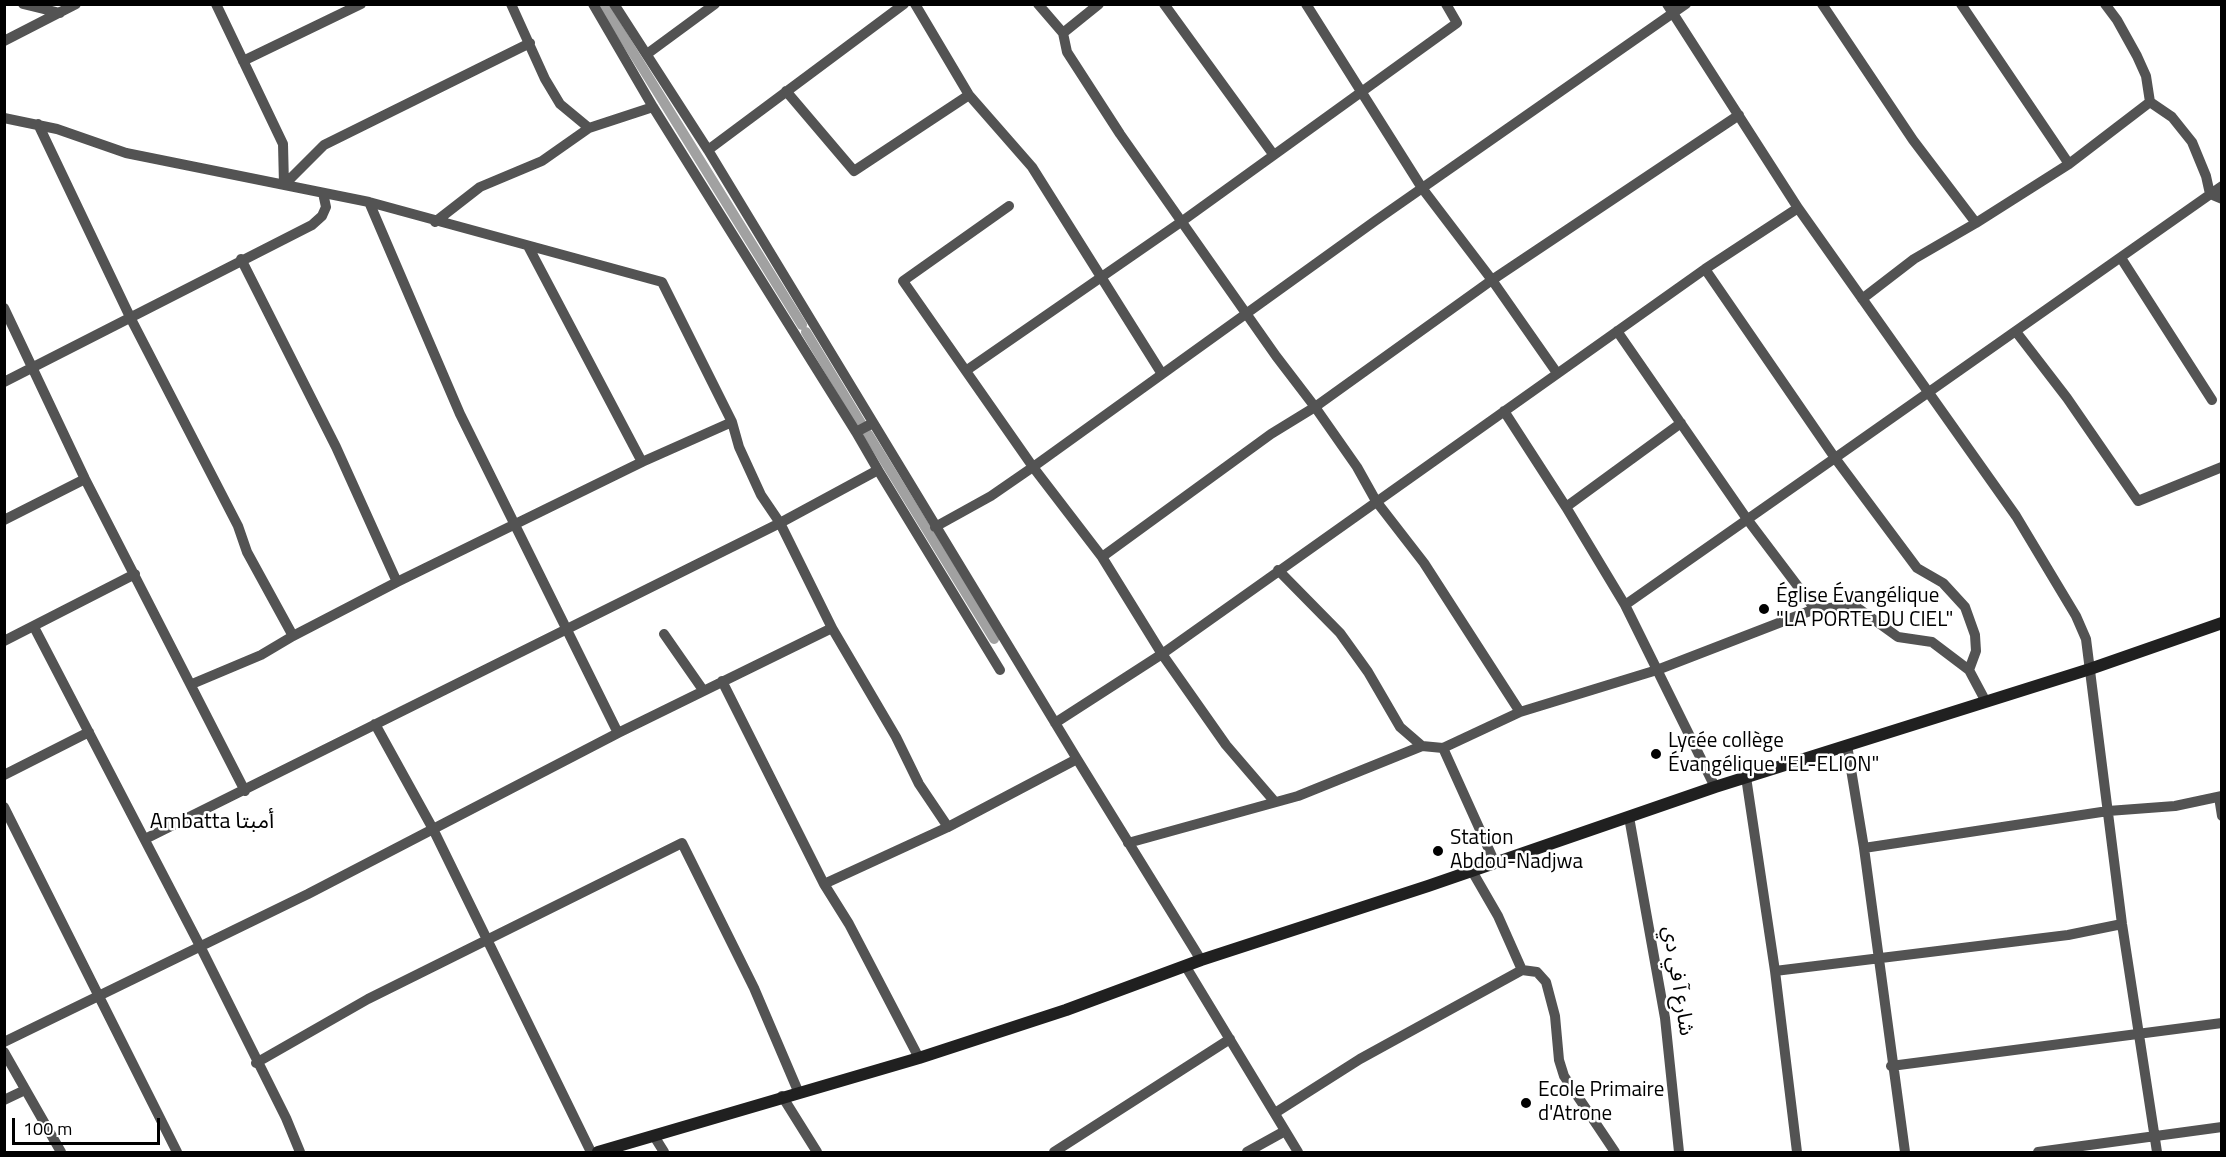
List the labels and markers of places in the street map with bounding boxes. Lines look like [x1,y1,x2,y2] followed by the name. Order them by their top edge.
[1776,584,1953,634] place label: Église Évangélique "LA PORTE DU CIEL"
[1757,602,1771,616] marker: Église Évangélique "LA PORTE DU CIEL"
[1668,729,1879,779] place label: Lycée collège Évangélique "EL-ELION"
[1649,747,1663,761] marker: Lycée collège Évangélique "EL-ELION"
[1450,826,1583,876] place label: Station Abdou-Nadjwa
[1431,844,1445,858] marker: Station Abdou-Nadjwa
[1538,1078,1664,1128] place label: Ecole Primaire d'Atrone
[1519,1096,1533,1110] marker: Ecole Primaire d'Atrone

